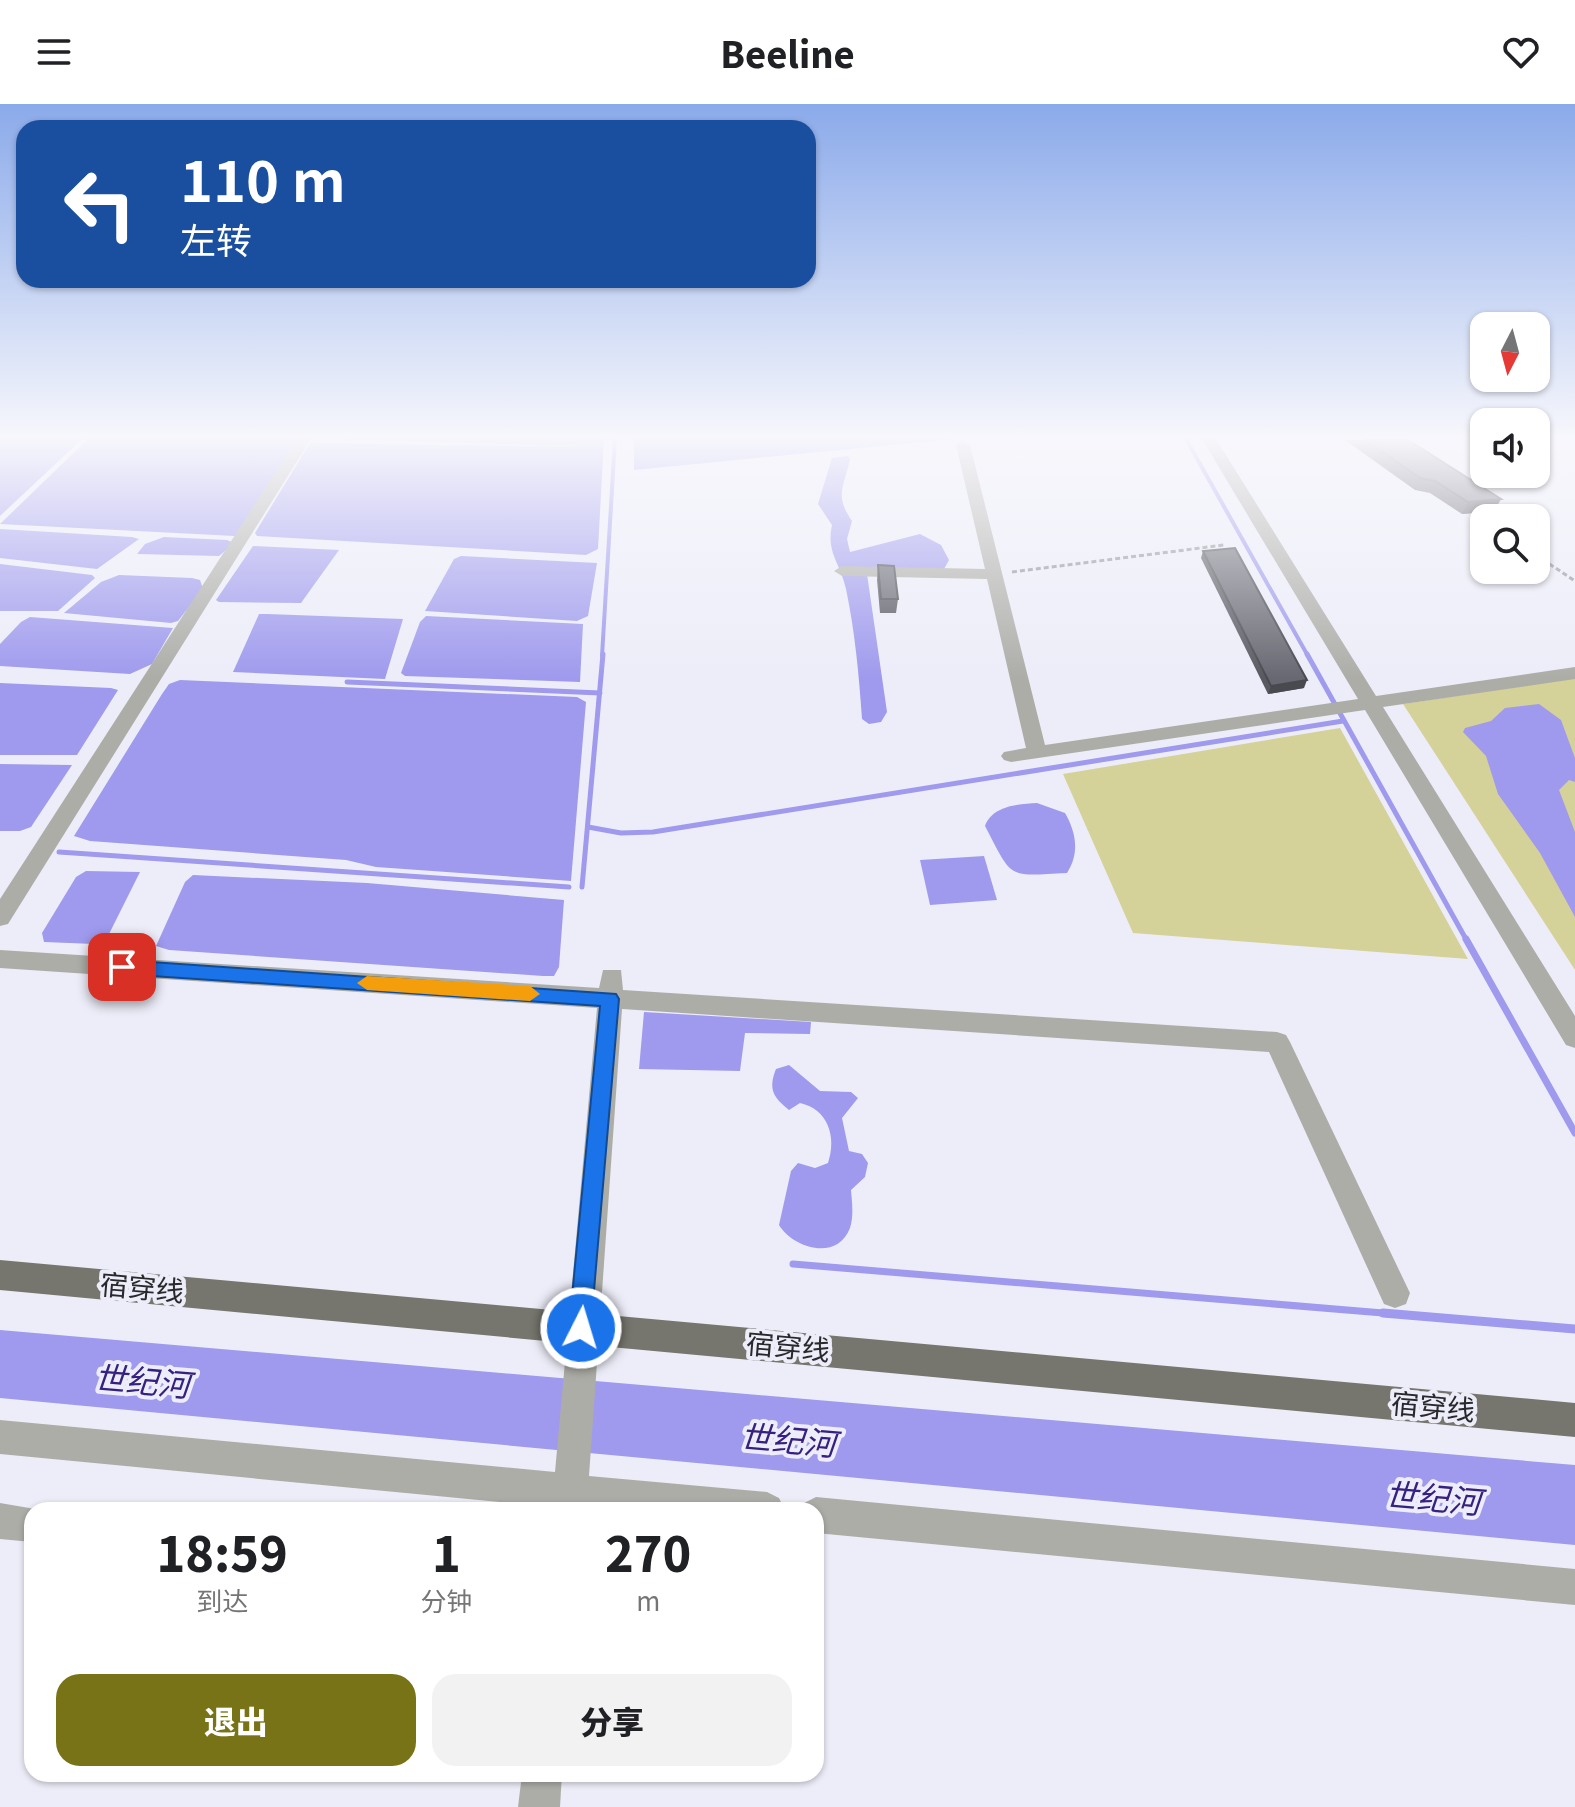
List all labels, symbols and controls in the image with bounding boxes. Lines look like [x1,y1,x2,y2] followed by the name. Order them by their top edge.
[720,26,855,78] text: Beeline
[32,30,76,74] icon: menu
[1499,30,1543,74] icon: heart
[180,137,346,218] text: 110 m
[48,152,152,256] icon: left
[180,212,252,264] text: 左转
[1470,312,1550,392] north arrow
[1470,312,1550,584] map controls
[1470,408,1550,488] button: sound
[1470,504,1550,584] button: search
[88,933,156,1001] pin
[100,945,144,989] icon: arrive
[99,1262,186,1310] street label: 宿穿线
[539,1286,623,1370] position arrow
[745,1321,832,1369] street label: 宿穿线
[92,1352,198,1407] water label: 世纪河
[1390,1381,1477,1429] street label: 宿穿线
[738,1411,844,1466] water label: 世纪河
[1383,1469,1489,1524] water label: 世纪河
[157,1516,288,1586] text: 18:59
[432,1516,461,1586] text: 1
[605,1516,691,1586] text: 270
[196,1581,248,1618] text: 到达
[420,1581,472,1618] text: 分钟
[636,1581,660,1618] text: m
[56,1674,416,1766] button: 退出
[432,1674,792,1766] button: 分享

